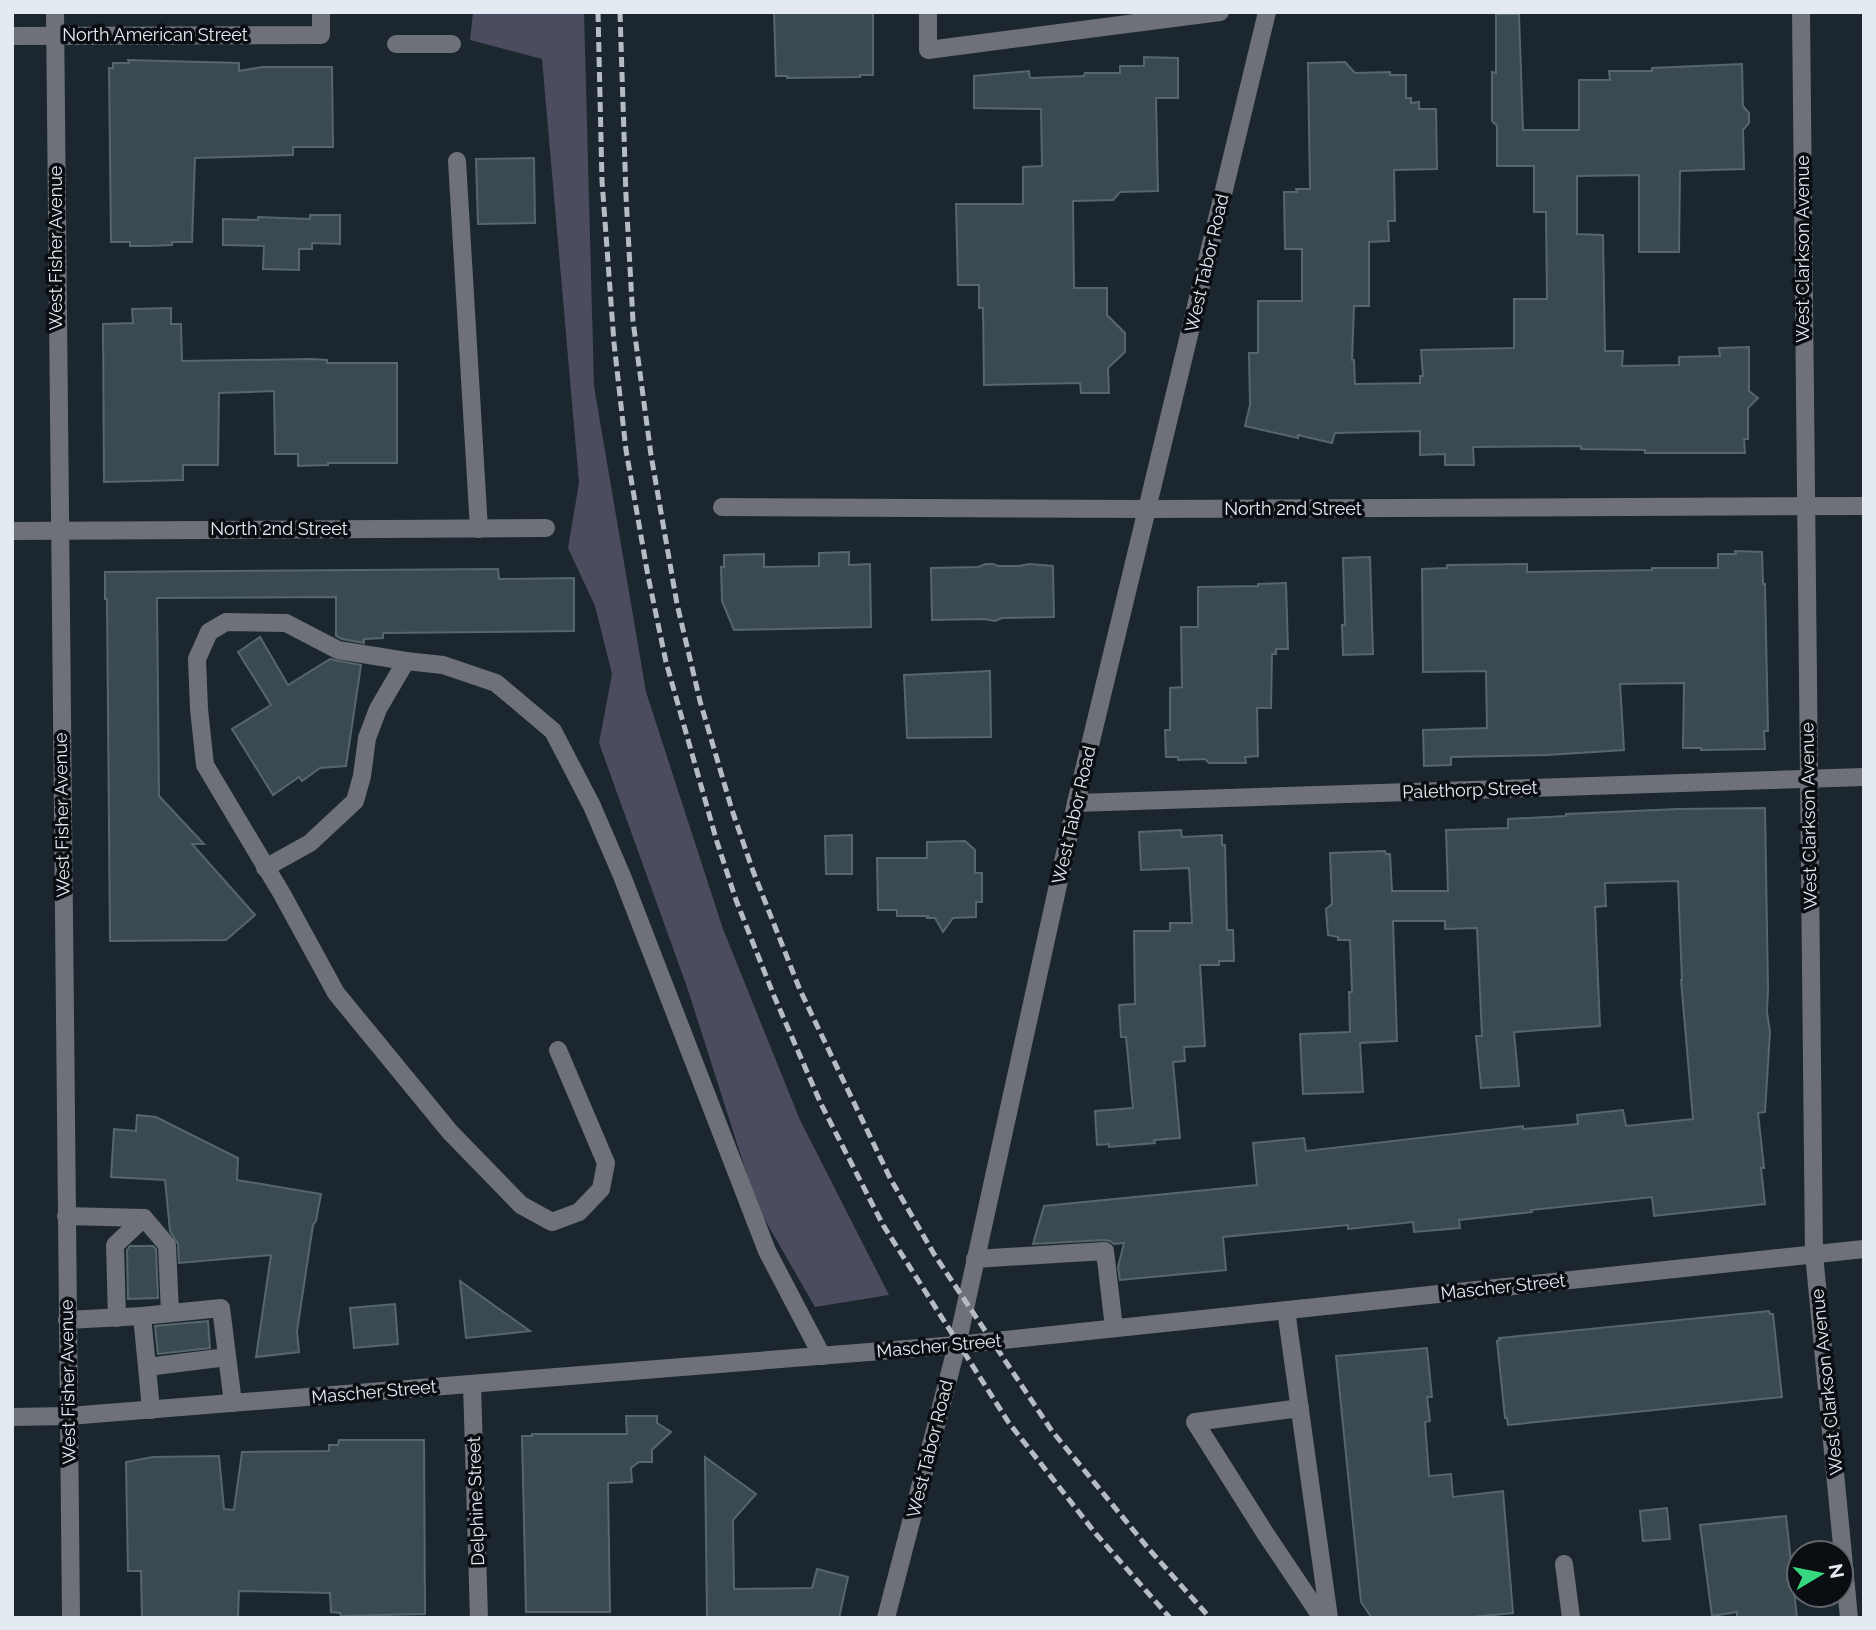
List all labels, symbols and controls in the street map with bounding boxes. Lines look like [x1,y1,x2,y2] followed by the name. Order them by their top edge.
[62,24,248,45] street label: North American Street
[1792,155,1813,343] street label: West Clarkson Avenue
[45,165,66,330] street label: West Fisher Avenue
[1180,192,1233,334] street label: West Tabor Road
[1224,498,1362,519] street label: North 2nd Street
[210,518,348,539] street label: North 2nd Street
[1796,722,1821,910] street label: West Clarkson Avenue
[50,732,73,898] street label: West Fisher Avenue
[1047,744,1100,886] street label: West Tabor Road
[1402,777,1538,802] street label: Palethorp Street
[1439,1269,1566,1304] street label: Mascher Street
[1806,1287,1847,1476] street label: West Clarkson Avenue
[56,1299,79,1465] street label: West Fisher Avenue
[876,1330,1002,1361] street label: Mascher Street
[311,1376,437,1407] street label: Mascher Street
[902,1378,957,1520] street label: West Tabor Road
[463,1436,488,1566] street label: Delphine Street
[1785,1539,1855,1609] north arrow
[1825,1562,1849,1580] text: N

